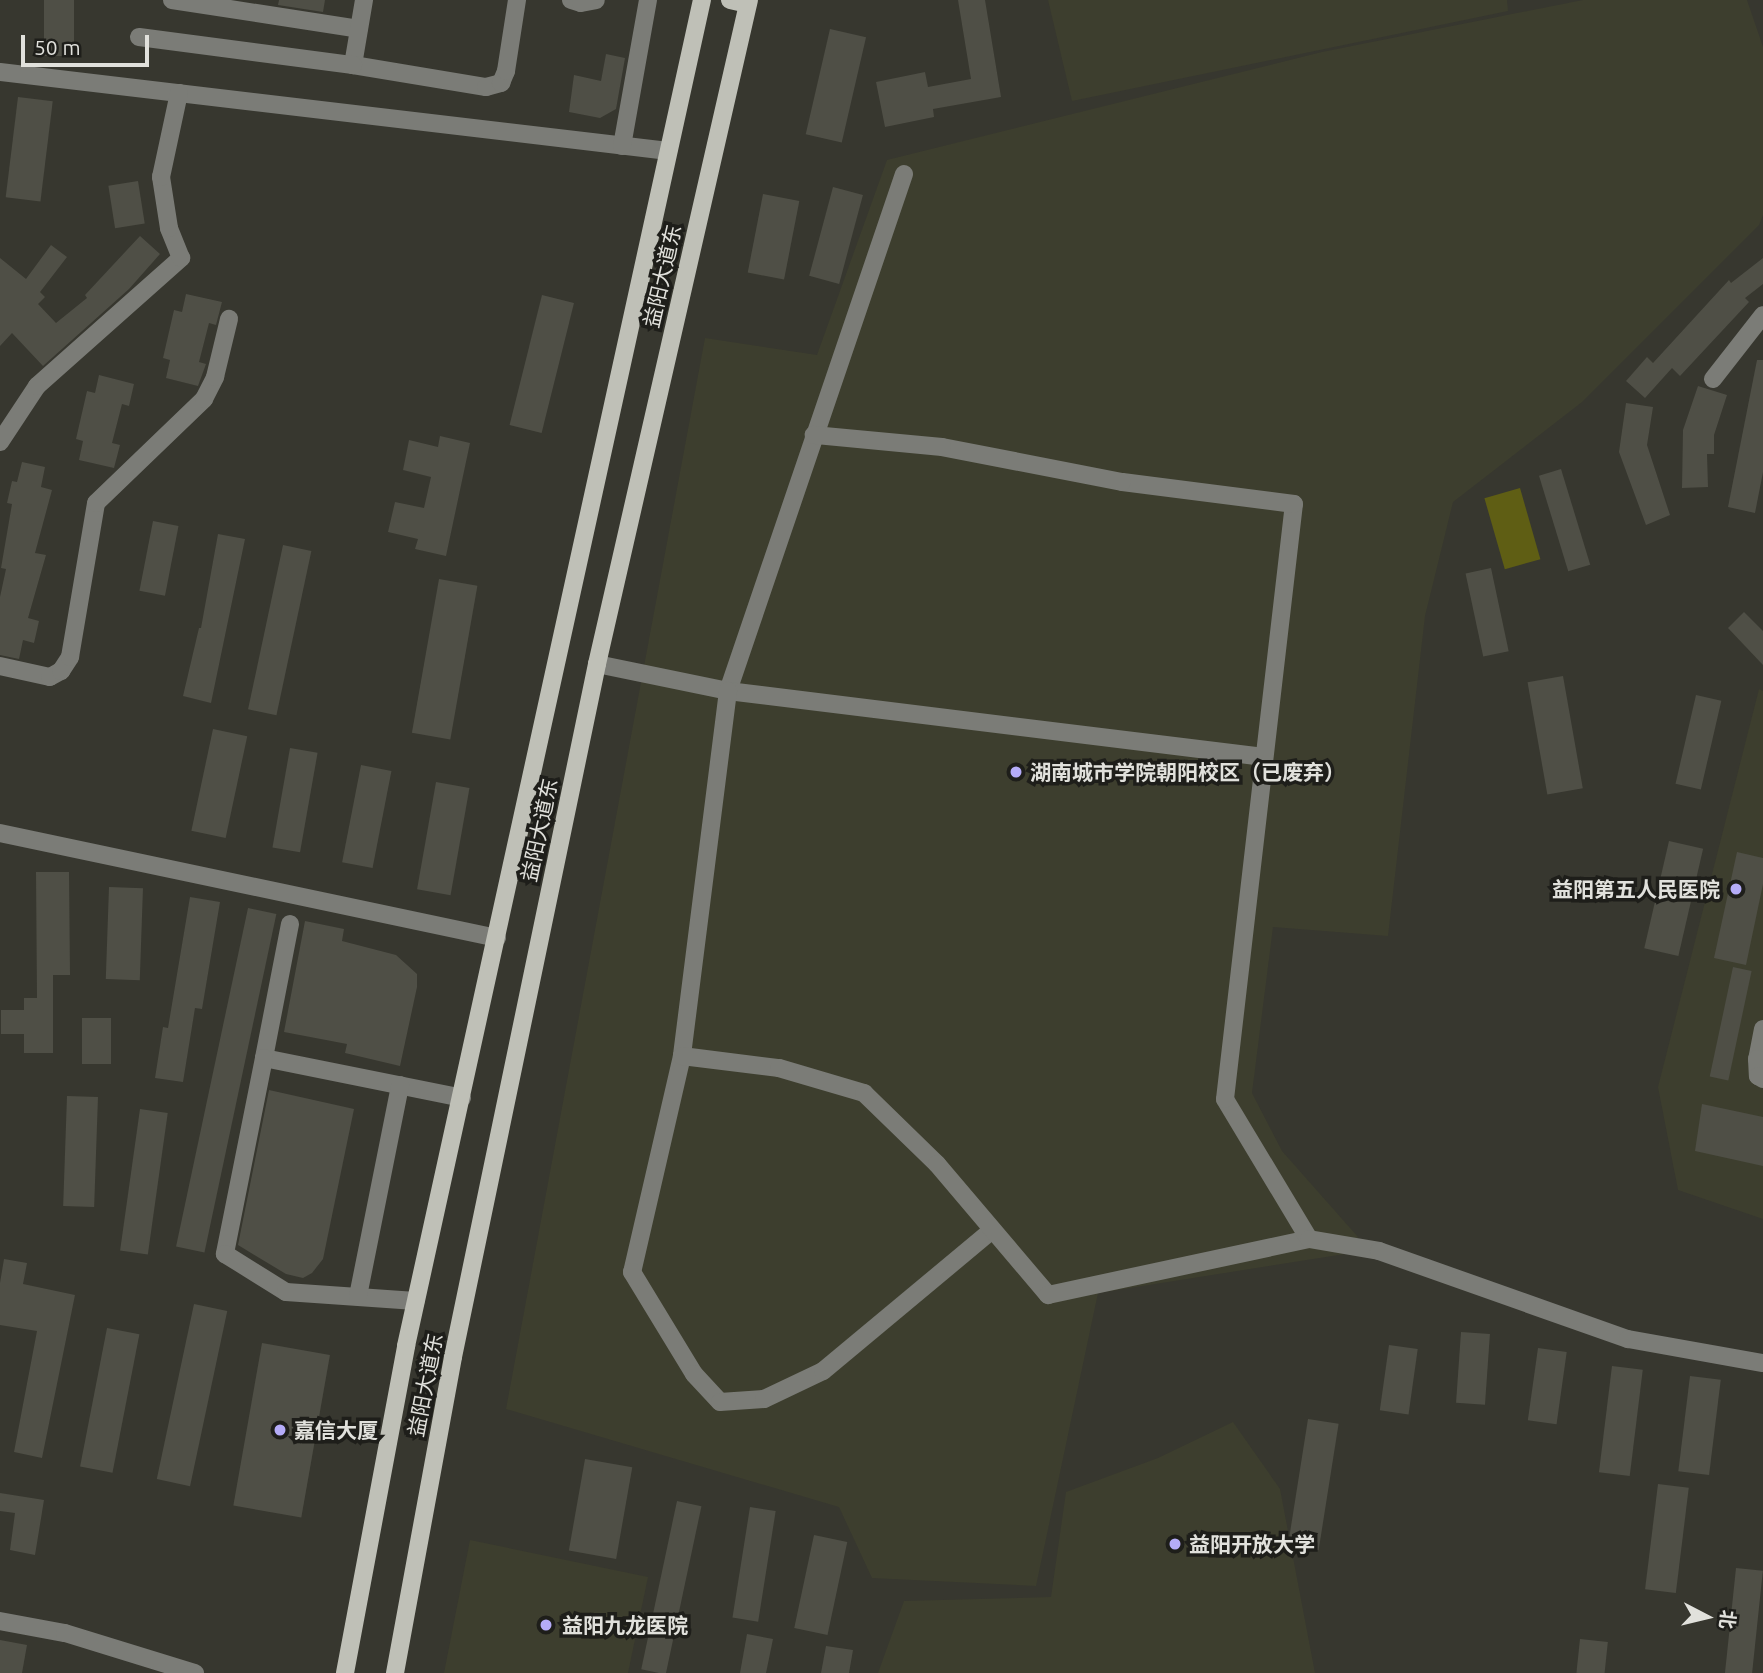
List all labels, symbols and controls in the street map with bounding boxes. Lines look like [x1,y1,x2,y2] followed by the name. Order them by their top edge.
[24,21,152,65] scale bar
[34,35,81,59] text: 50 m
[638,222,686,330] street label: 益阳大道东
[1030,759,1345,785] place label: 湖南城市学院朝阳校区（已废弃）
[1008,764,1024,780] marker: 湖南城市学院朝阳校区（已废弃）
[516,776,562,884] street label: 益阳大道东
[1552,876,1720,902] place label: 益阳第五人民医院
[1726,879,1746,899] marker: 益阳第五人民医院
[403,1331,447,1439] street label: 益阳大道东
[294,1417,378,1443] place label: 嘉信大厦
[272,1422,288,1438] marker: 嘉信大厦
[1189,1531,1315,1557] place label: 益阳开放大学
[1167,1536,1183,1552] marker: 益阳开放大学
[1672,1582,1742,1652] north arrow
[1716,1609,1740,1630] text: 北
[562,1612,688,1638] place label: 益阳九龙医院
[536,1615,556,1635] marker: 益阳九龙医院

